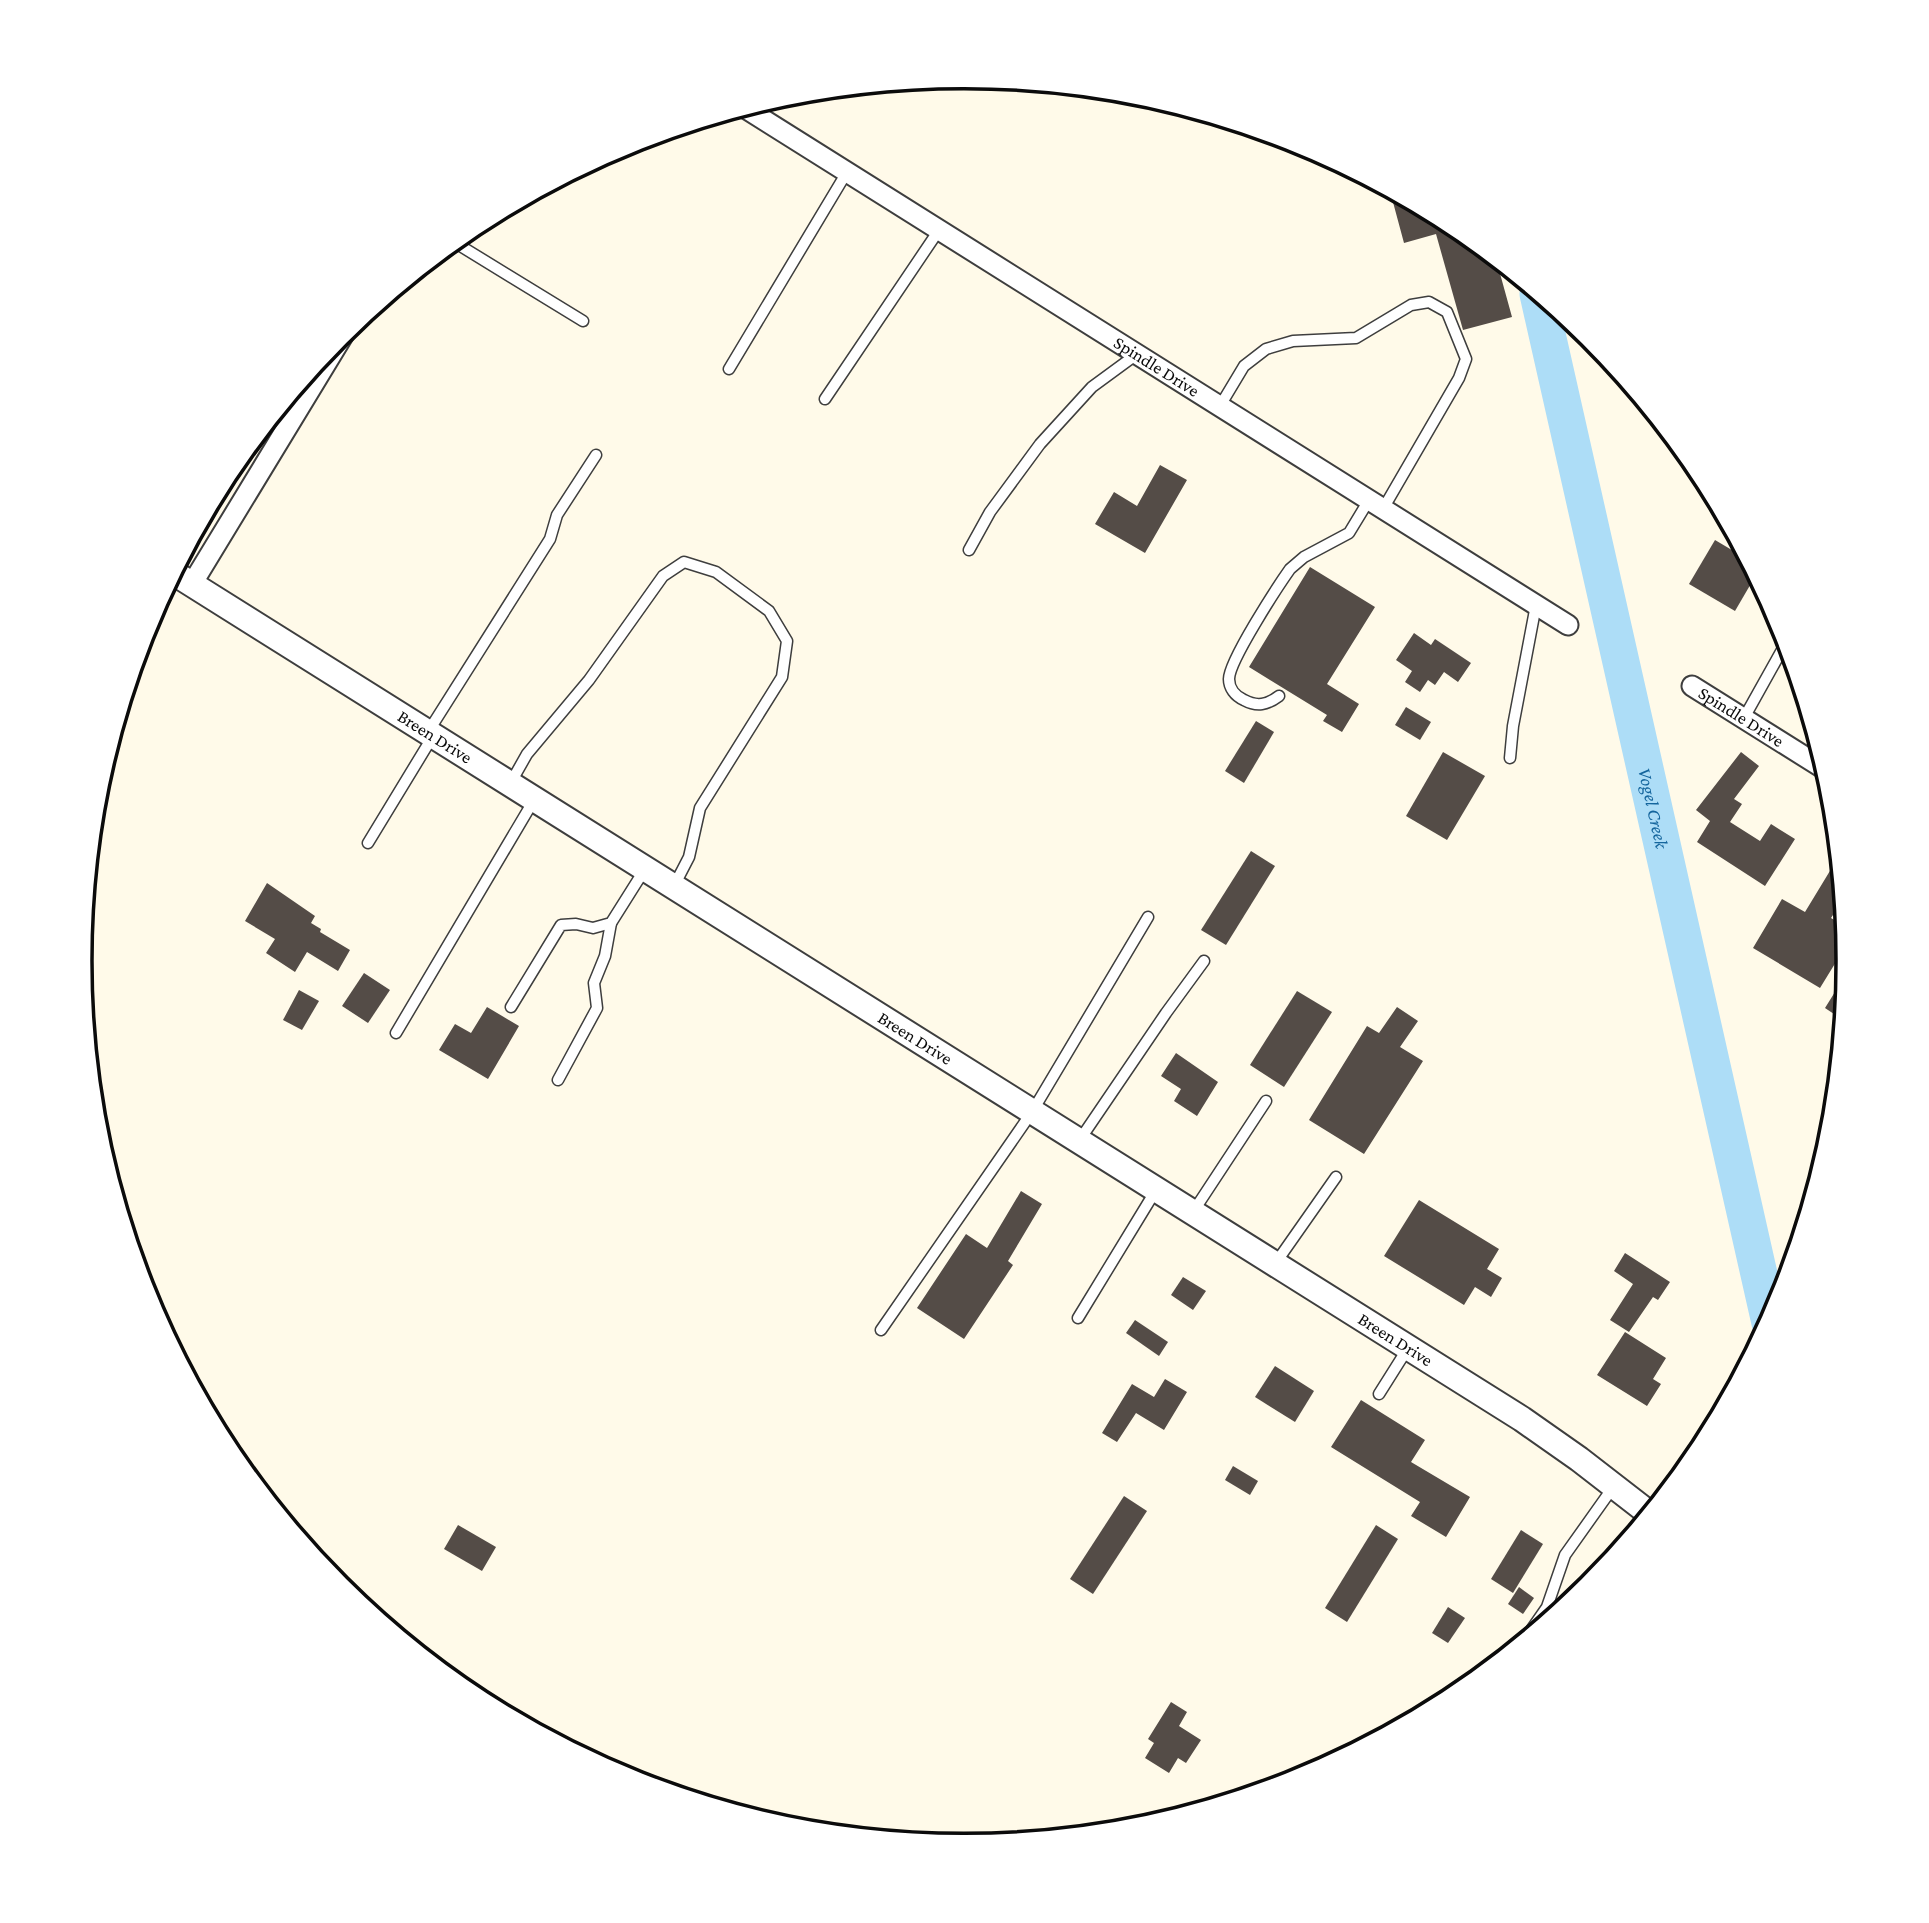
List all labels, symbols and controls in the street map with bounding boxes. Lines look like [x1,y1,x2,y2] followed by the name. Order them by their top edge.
[1110,332,1203,401] street label: Spindle Drive
[1695,683,1788,751] street label: Spindle Drive
[394,706,476,768] street label: Breen Drive
[1635,766,1673,851] water label: Vogel Creek
[874,1007,956,1069] street label: Breen Drive
[1355,1309,1436,1370] street label: Breen Drive

